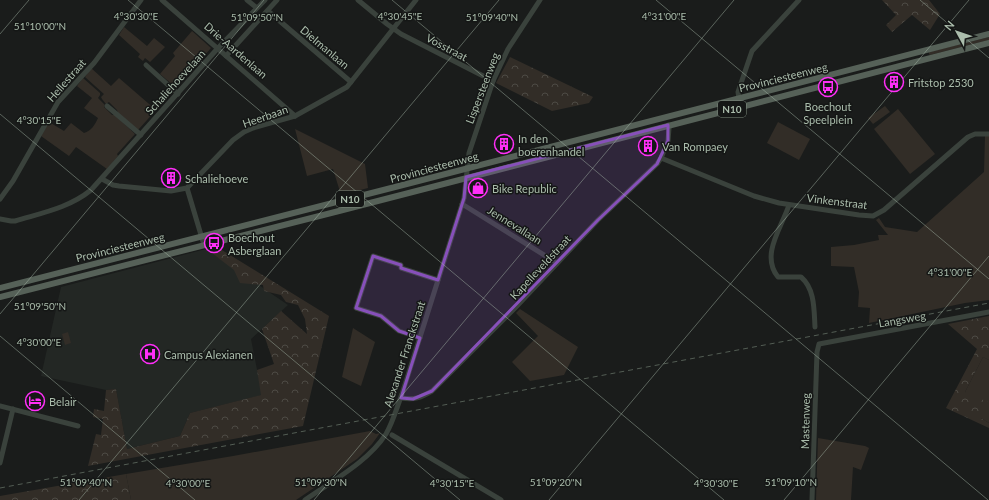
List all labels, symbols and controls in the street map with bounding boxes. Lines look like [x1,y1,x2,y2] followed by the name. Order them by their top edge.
[114,10,159,22] text: 4°30'30"E
[378,10,423,22] text: 4°30'45"E
[642,10,687,22] text: 4°31'00"E
[231,11,283,23] text: 51°09'50"N
[466,11,518,23] text: 51°09'40"N
[937,12,977,52] north arrow
[941,18,957,33] text: N
[202,19,270,81] street label: Drie-Aardenlaan
[14,20,66,32] text: 51°10'00"N
[298,23,352,71] street label: Dielmanlaan
[424,31,470,63] street label: Vosstraat
[142,47,208,117] street label: Schaliehoevelaan
[462,50,502,126] street label: Lispersteenweg
[44,56,88,104] street label: Hellestraat
[737,60,829,94] street label: Provinciesteenweg
[883,71,905,93] building icon: Fritstop 2530
[817,76,839,98] bus stop icon: Boechout Speelplein
[908,76,974,89] place label: Fritstop 2530
[803,100,853,126] place label: Boechout Speelplein
[718,101,746,117] road number: N10
[241,102,289,130] street label: Heerbaan
[17,114,62,126] text: 4°30'15"E
[518,132,584,158] place label: In den boerenhandel
[493,133,515,155] building icon: In den boerenhandel
[637,135,659,157] building icon: Van Rompaey
[662,140,728,153] place label: Van Rompaey
[388,149,480,185] street label: Provinciesteenweg
[160,167,182,189] building icon: Schaliehoeve
[185,172,248,185] place label: Schaliehoeve
[467,177,489,199] shop icon: Bike Republic
[492,182,557,195] place label: Bike Republic
[336,191,364,207] road number: N10
[806,191,868,211] street label: Vinkenstraat
[485,203,545,247] street label: Jennevallaan
[74,230,166,264] street label: Provinciesteenweg
[228,231,281,257] place label: Boechout Asberglaan
[203,232,225,254] bus stop icon: Boechout Asberglaan
[507,232,573,302] street label: Kapelleveldstraat
[928,266,973,278] text: 4°31'00"E
[381,299,427,409] street label: Alexander Franckstraat
[14,300,66,312] text: 51°09'50"N
[877,308,927,330] street label: Langsweg
[17,336,62,348] text: 4°30'00"E
[139,343,161,365] hospital icon: Campus Alexianen
[164,348,253,361] place label: Campus Alexianen
[24,390,46,412] hotel icon: Belair
[798,393,812,449] street label: Mastenweg
[49,395,77,408] place label: Belair
[60,476,112,488] text: 51°09'40"N
[295,476,347,488] text: 51°09'30"N
[530,476,582,488] text: 51°09'20"N
[765,476,817,488] text: 51°09'10"N
[166,477,211,489] text: 4°30'00"E
[430,477,475,489] text: 4°30'15"E
[694,477,739,489] text: 4°30'30"E

